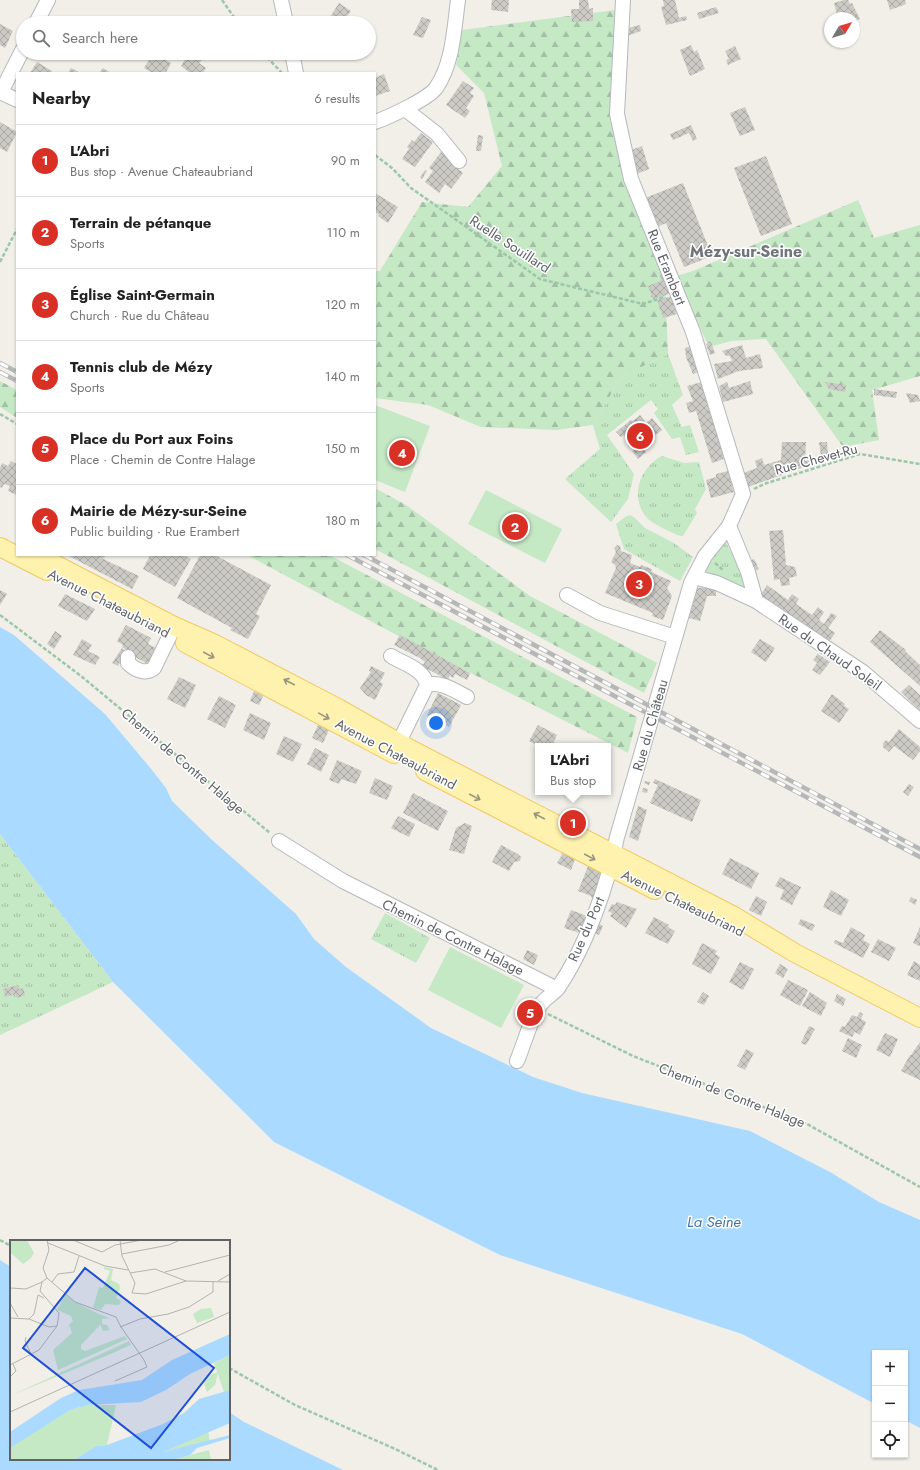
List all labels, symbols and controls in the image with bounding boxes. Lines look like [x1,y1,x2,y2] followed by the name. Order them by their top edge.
[824,12,860,48] north arrow
[16,16,376,60] search box
[30,27,52,49] icon: search
[62,27,138,49] text: Search here
[32,86,90,110] text: Nearby
[314,89,360,108] text: 6 results
[70,140,110,162] text: L'Abri
[42,151,48,170] text: 1
[331,151,360,170] text: 90 m
[70,162,253,181] text: Bus stop · Avenue Chateaubriand
[466,210,554,278] street label: Ruelle Souillard
[70,212,211,234] text: Terrain de pétanque
[41,223,49,242] text: 2
[326,223,360,242] text: 110 m
[643,226,692,308] street label: Rue Erambert
[70,234,104,253] text: Sports
[690,240,802,263] district label: Mézy-sur-Seine
[70,284,215,306] text: Église Saint-Germain
[41,295,49,314] text: 3
[325,295,360,314] text: 120 m
[70,306,209,325] text: Church · Rue du Château
[70,356,212,378] text: Tennis club de Mézy
[40,367,50,386] text: 4
[325,367,360,386] text: 140 m
[70,378,104,397] text: Sports
[627,421,653,451] pin: 6
[70,428,233,450] text: Place du Port aux Foins
[389,438,415,468] pin: 4
[772,438,860,480] street label: Rue Chevet-Ru
[41,439,49,458] text: 5
[325,439,360,458] text: 150 m
[70,450,255,469] text: Place · Chemin de Contre Halage
[70,500,247,522] text: Mairie de Mézy-sur-Seine
[41,511,49,530] text: 6
[325,511,360,530] text: 180 m
[502,512,528,542] pin: 2
[70,522,239,541] text: Public building · Rue Erambert
[44,564,174,642] street label: Avenue Chateaubriand
[626,569,652,599] pin: 3
[774,609,886,695] street label: Rue du Chaud Soleil
[202,651,214,659] one-way arrow
[627,677,673,773] street label: Rue du Château
[283,678,295,685] one-way arrow
[117,703,249,819] street label: Chemin de Contre Halage
[317,712,329,720] one-way arrow
[426,713,446,733] your location
[332,714,460,794] street label: Avenue Chateaubriand
[535,743,611,795] popup
[550,749,589,771] text: L'Abri
[550,771,596,790] text: Bus stop
[469,794,481,801] one-way arrow
[560,808,586,838] pin: 1
[534,811,546,819] one-way arrow
[584,854,596,861] one-way arrow
[618,865,748,941] street label: Avenue Chateaubriand
[563,893,609,965] street label: Rue du Port
[379,894,527,980] street label: Chemin de Contre Halage
[517,998,543,1028] pin: 5
[656,1058,808,1132] street label: Chemin de Contre Halage
[687,1211,741,1233] water label: La Seine
[10,1240,230,1460] inset map
[872,1350,908,1458] map controls
[872,1350,908,1386] button: +
[872,1386,908,1422] button: −
[872,1422,908,1458] button: locate

